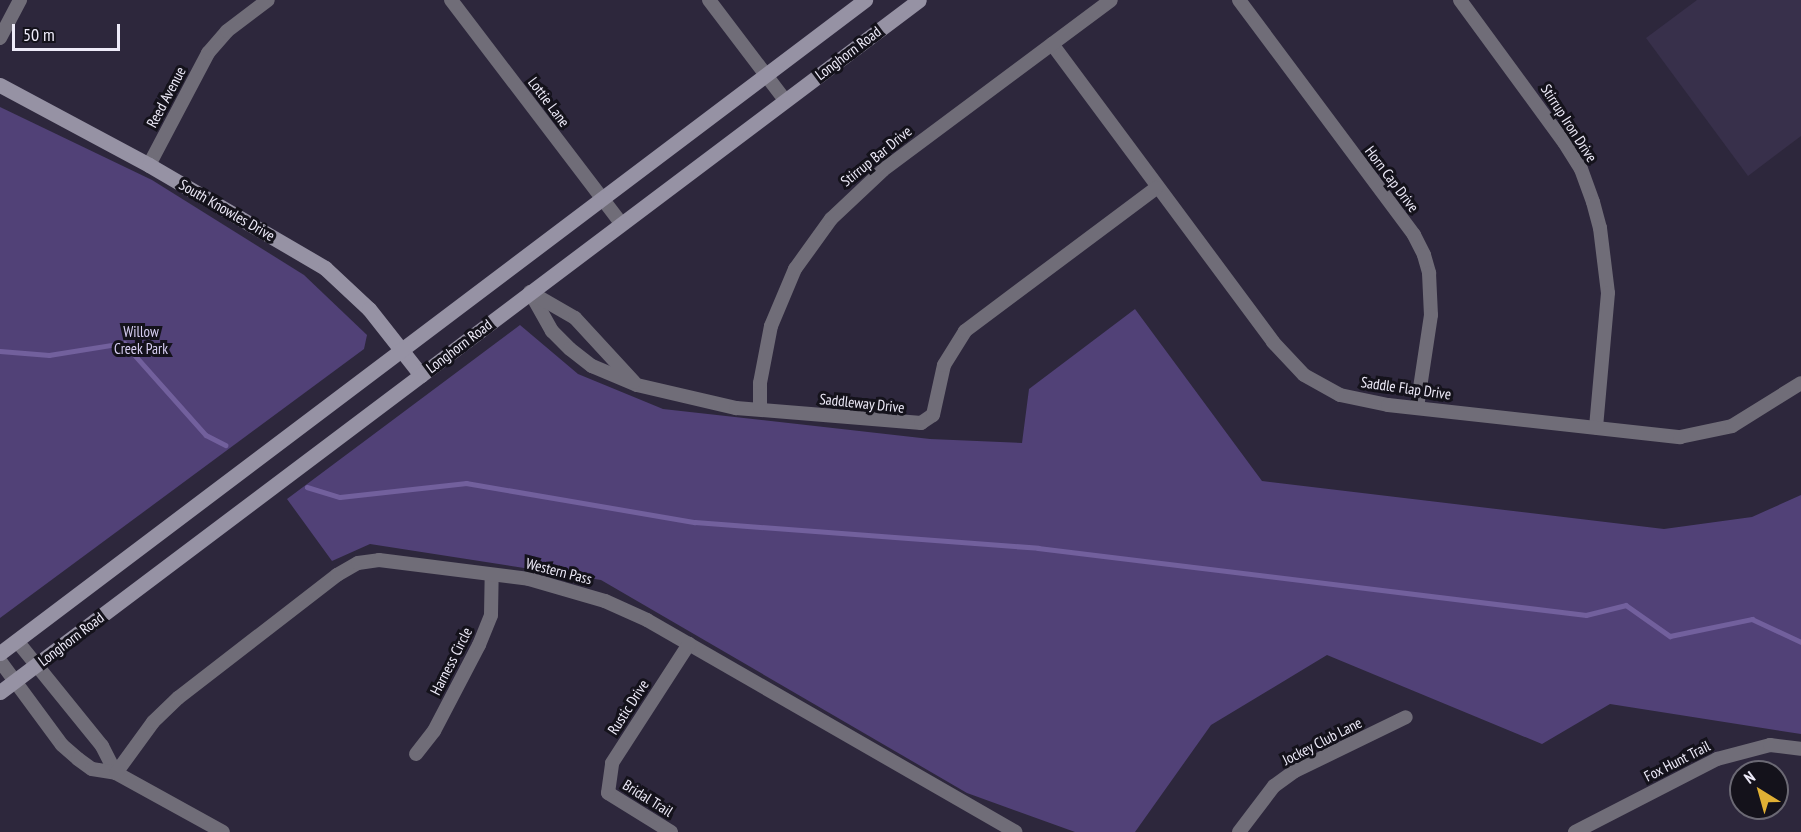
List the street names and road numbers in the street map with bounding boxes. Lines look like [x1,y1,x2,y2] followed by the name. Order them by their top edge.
[812,22,884,84] street label: Longhorn Road
[142,63,190,131] street label: Reed Avenue
[524,74,574,130] street label: Lottie Lane
[1537,81,1601,165] street label: Stirrup Iron Drive
[837,122,915,190] street label: Stirrup Bar Drive
[1361,142,1423,216] street label: Horn Cap Drive
[176,175,278,245] street label: South Knowles Drive
[423,315,495,377] street label: Longhorn Road
[1360,373,1452,403] street label: Saddle Flap Drive
[818,390,906,416] street label: Saddleway Drive
[524,554,594,588] street label: Western Pass
[35,608,107,670] street label: Longhorn Road
[426,624,476,698] street label: Harness Circle
[604,676,652,738] street label: Rustic Drive
[1279,713,1365,769] street label: Jockey Club Lane
[1641,737,1713,785] street label: Fox Hunt Trail
[620,776,676,820] street label: Bridal Trail

